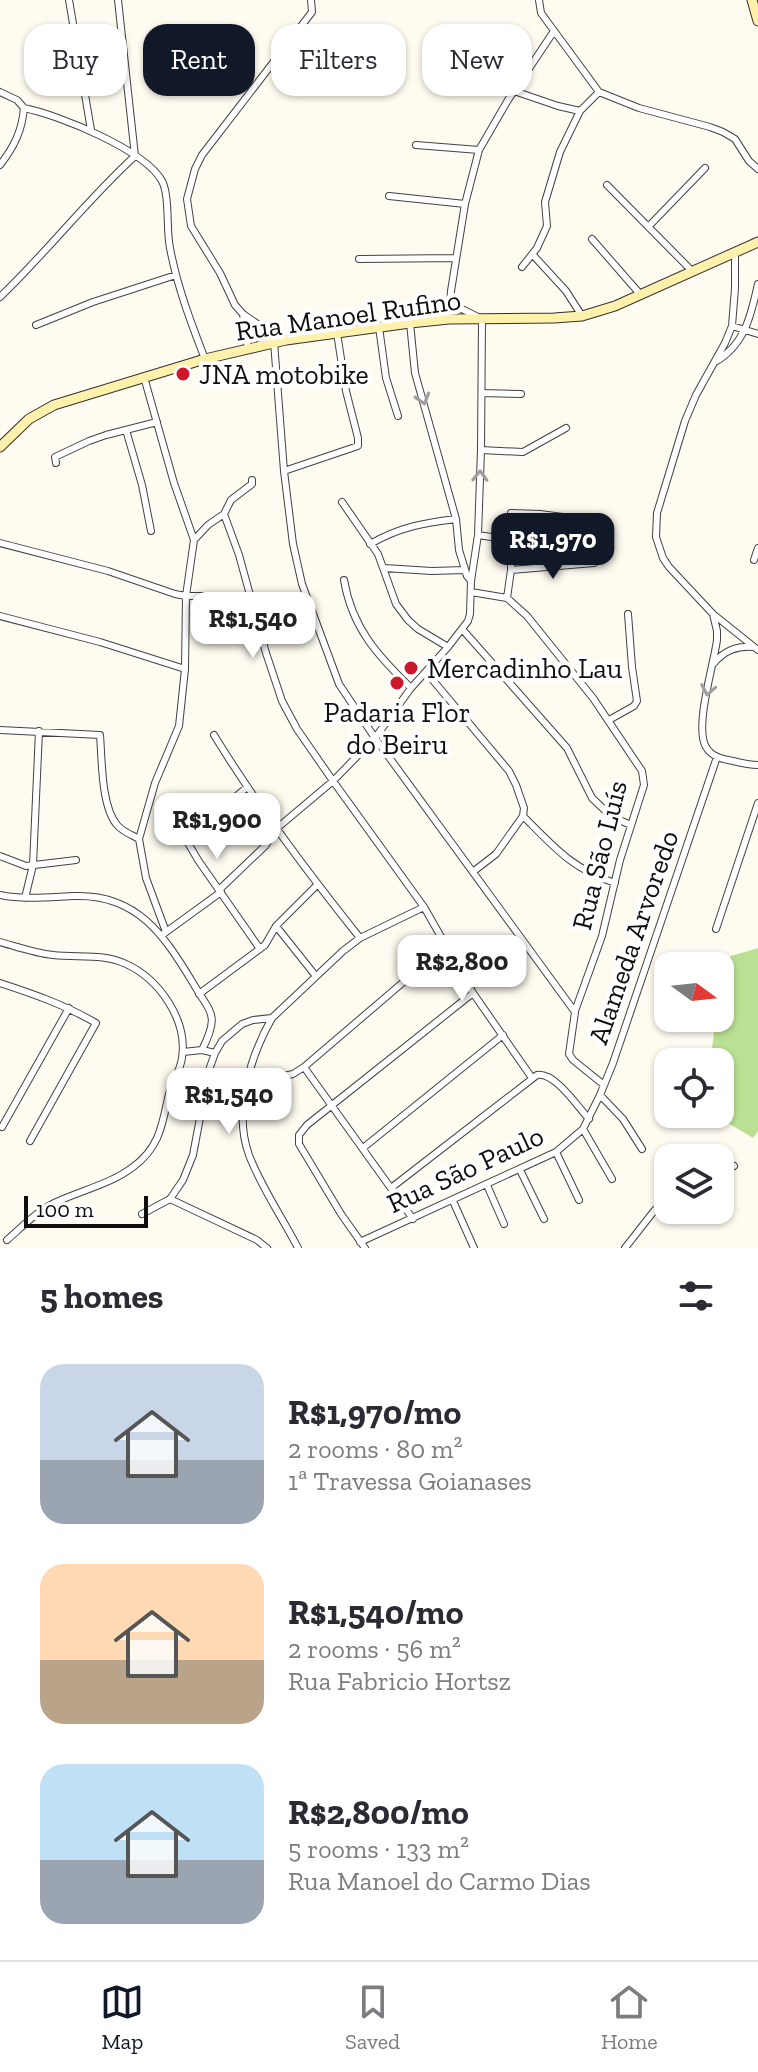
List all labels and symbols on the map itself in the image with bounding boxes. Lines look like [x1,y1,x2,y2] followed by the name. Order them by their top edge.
[233,283,463,348] street label: Rua Manoel Rufino
[199,358,369,391] place label: JNA motobike
[174,365,192,383] marker: JNA motobike
[414,392,430,406] one-way arrow
[471,469,488,482] one-way arrow
[479,513,627,581] pin: R$1,970
[179,592,327,660] pin: R$1,540
[427,652,623,685] place label: Mercadinho Lau
[402,659,420,677] marker: Mercadinho Lau
[388,674,406,692] marker: Padaria Flor do Beiru
[700,683,717,697] one-way arrow
[323,696,471,761] place label: Padaria Flor do Beiru
[565,777,634,933] street label: Rua São Luís
[143,793,291,861] pin: R$1,900
[581,826,685,1048] street label: Alameda Arvoredo
[388,935,536,1003] pin: R$2,800
[654,952,734,1032] north arrow
[155,1068,303,1136] pin: R$1,540
[382,1119,549,1220] street label: Rua São Paulo
[24,1192,148,1228] scale bar

